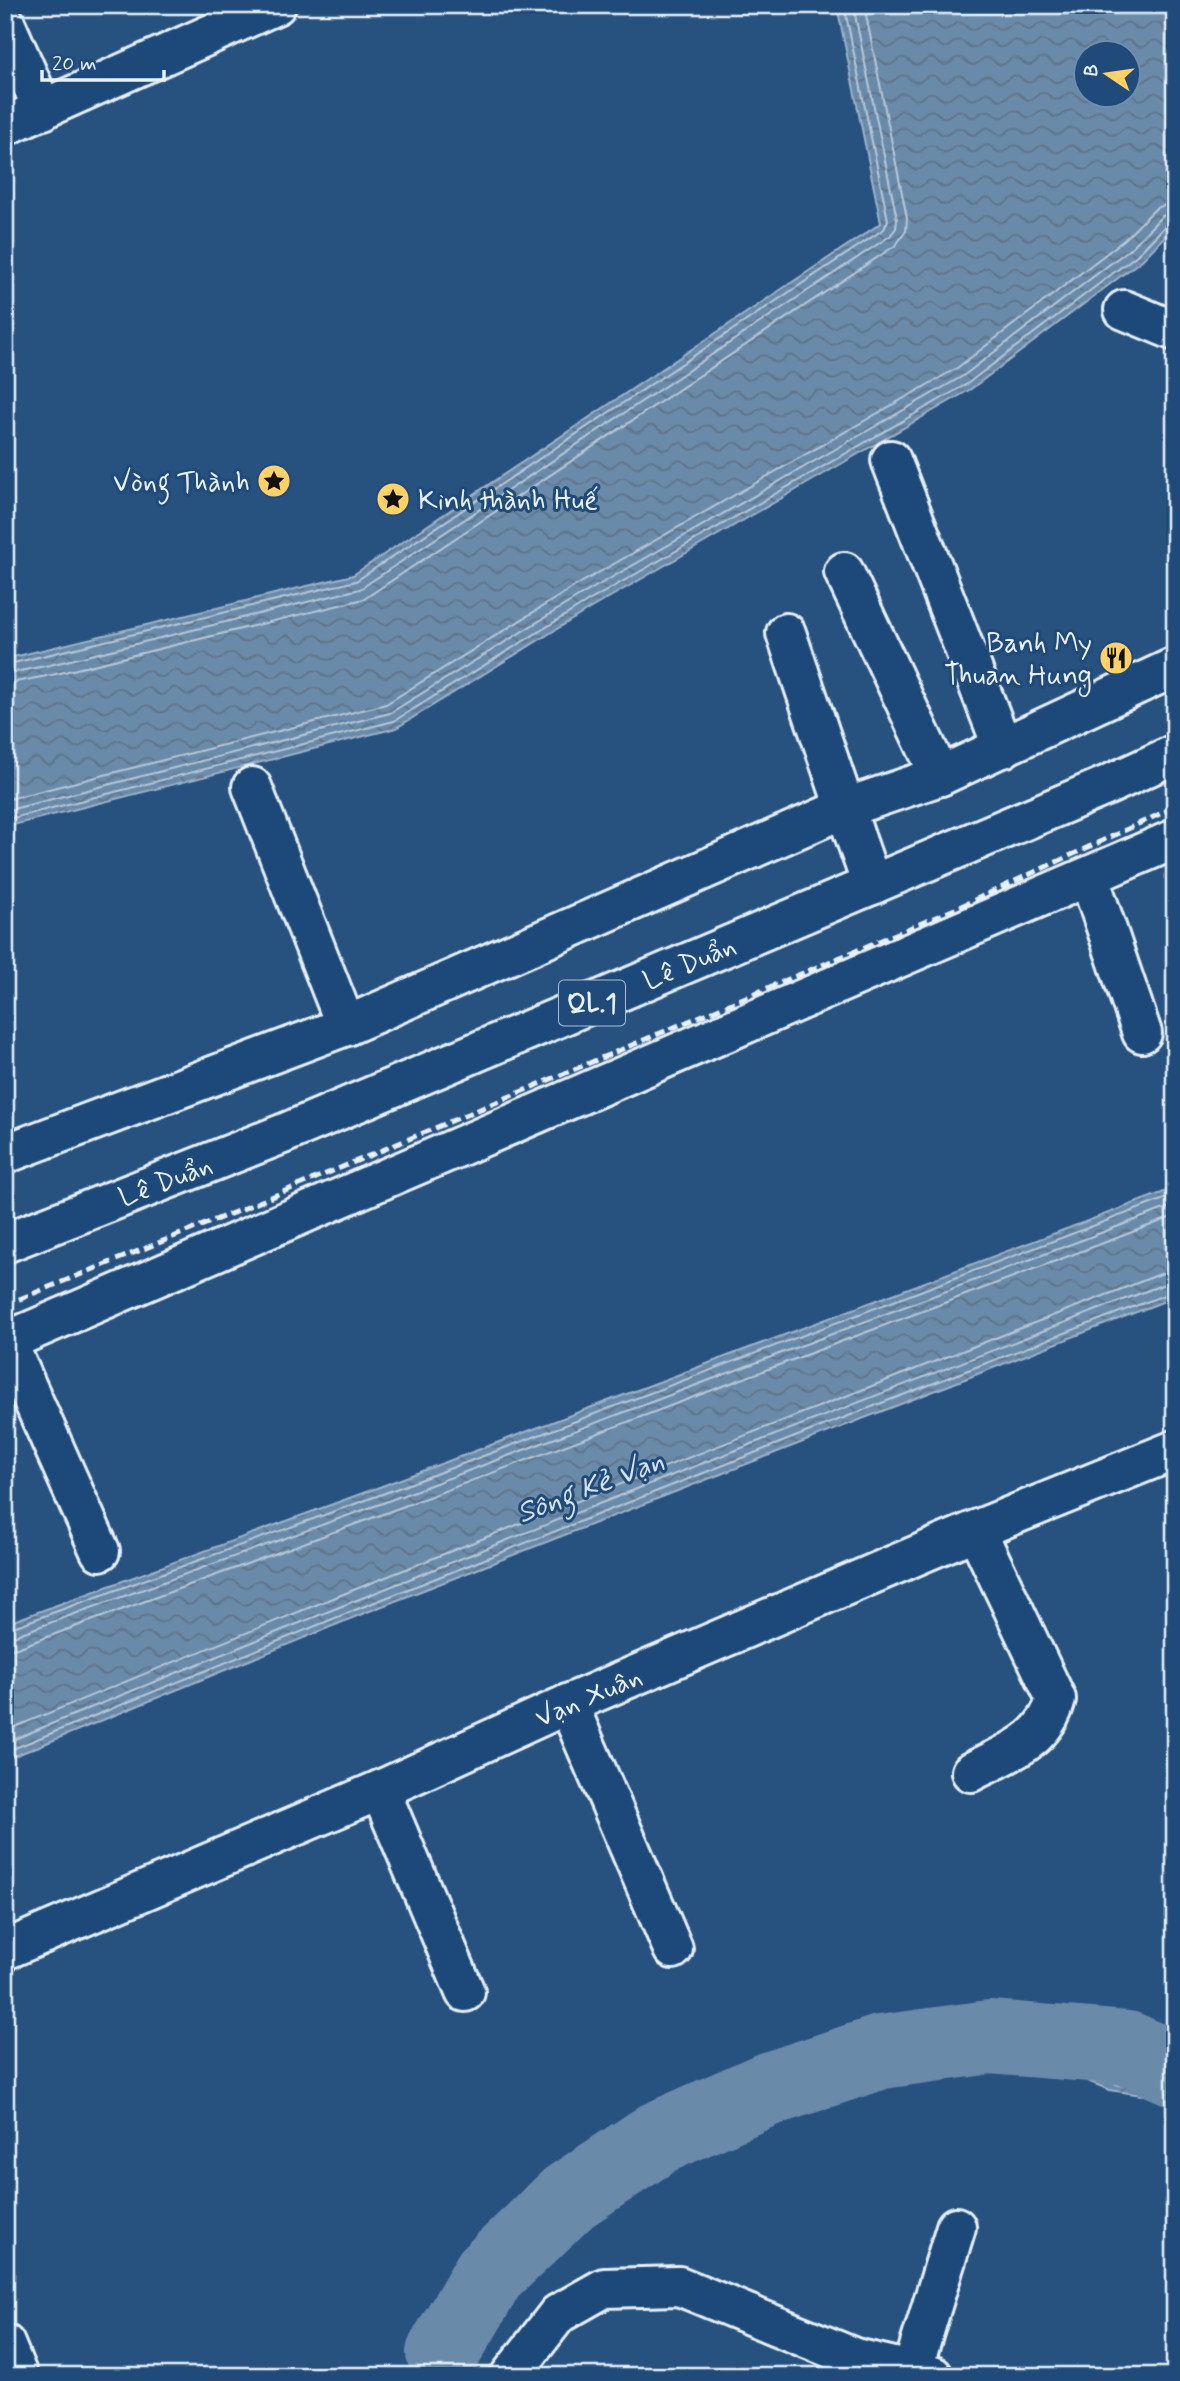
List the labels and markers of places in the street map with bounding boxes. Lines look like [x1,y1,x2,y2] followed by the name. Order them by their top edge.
[255,462,293,500] place icon: Vòng Thành
[113,465,250,505] place label: Vòng Thành
[374,480,412,518] place icon: Kinh thành Huế
[418,483,598,520] place label: Kinh thành Huế
[944,626,1092,697] place label: Banh My Thuan Hung
[1097,639,1135,677] restaurant icon: Banh My Thuan Hung

